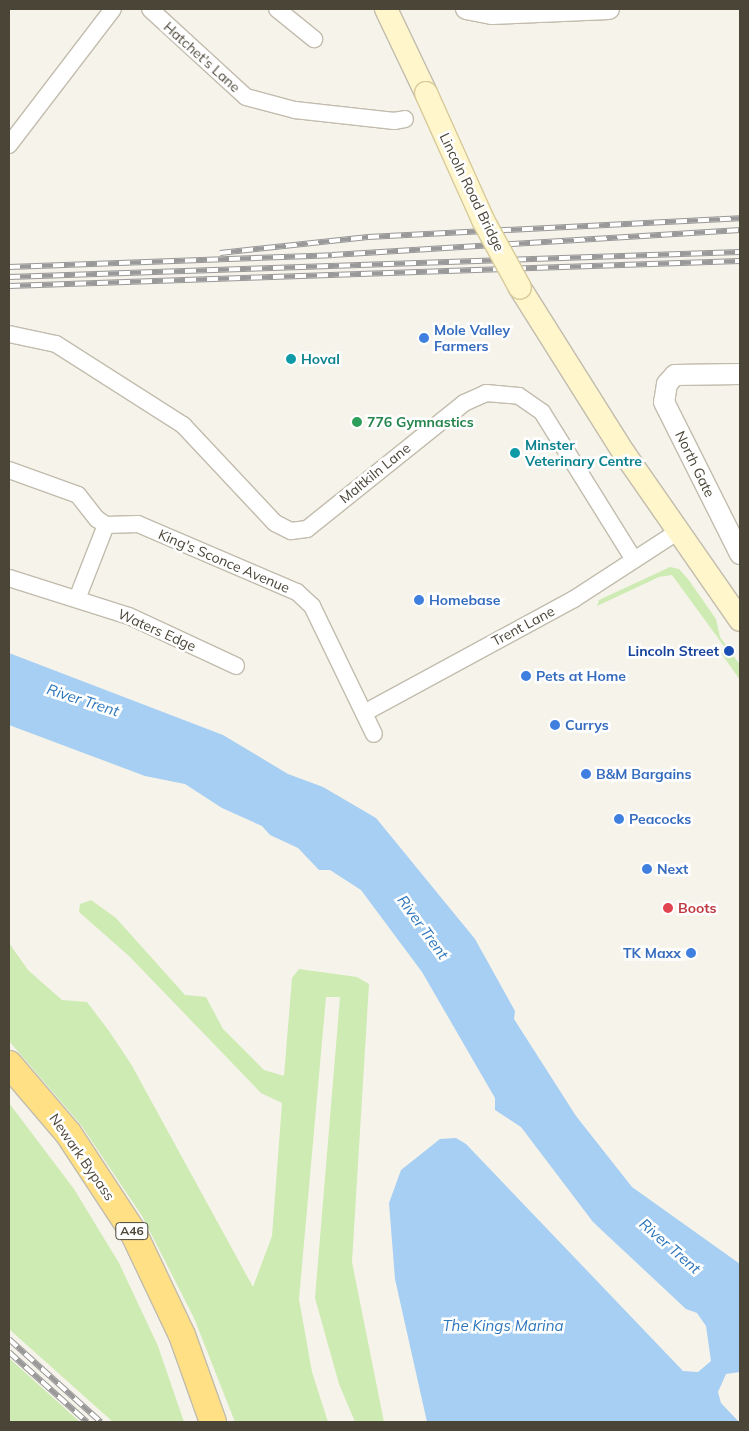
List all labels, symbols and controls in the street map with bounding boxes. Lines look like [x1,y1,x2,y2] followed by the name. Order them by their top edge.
[160,18,244,96] street label: Hatchet's Lane
[436,130,508,254] street label: Lincoln Road Bridge
[434,322,510,354] place label: Mole Valley Farmers
[418,332,430,344] marker: Mole Valley Farmers
[301,351,340,367] place label: Hoval
[285,353,297,365] marker: Hoval
[367,414,474,430] place label: 776 Gymnastics
[351,416,363,428] marker: 776 Gymnastics
[672,428,718,500] street label: North Gate
[525,437,642,470] place label: Minster Veterinary Centre
[336,439,414,507] street label: Maltkiln Lane
[509,447,521,459] marker: Minster Veterinary Centre
[156,526,292,596] street label: King's Sconce Avenue
[429,592,500,608] place label: Homebase
[413,594,425,606] marker: Homebase
[489,602,557,650] street label: Trent Lane
[115,605,199,655] street label: Waters Edge
[628,643,719,659] place label: Lincoln Street
[723,645,735,657] marker: Lincoln Street
[536,668,626,684] place label: Pets at Home
[520,670,532,682] marker: Pets at Home
[45,680,121,720] water label: River Trent
[565,717,609,733] place label: Currys
[549,719,561,731] marker: Currys
[596,766,692,782] place label: B&M Bargains
[580,768,592,780] marker: B&M Bargains
[629,811,691,827] place label: Peacocks
[613,813,625,825] marker: Peacocks
[657,861,688,877] place label: Next
[641,863,653,875] marker: Next
[394,891,452,963] water label: River Trent
[678,900,716,916] place label: Boots
[662,902,674,914] marker: Boots
[623,945,681,961] place label: TK Maxx
[685,947,697,959] marker: TK Maxx
[46,1110,118,1204] street label: Newark Bypass
[636,1215,704,1277] water label: River Trent
[114,1222,150,1240] road number: A46
[443,1317,563,1335] water label: The Kings Marina

